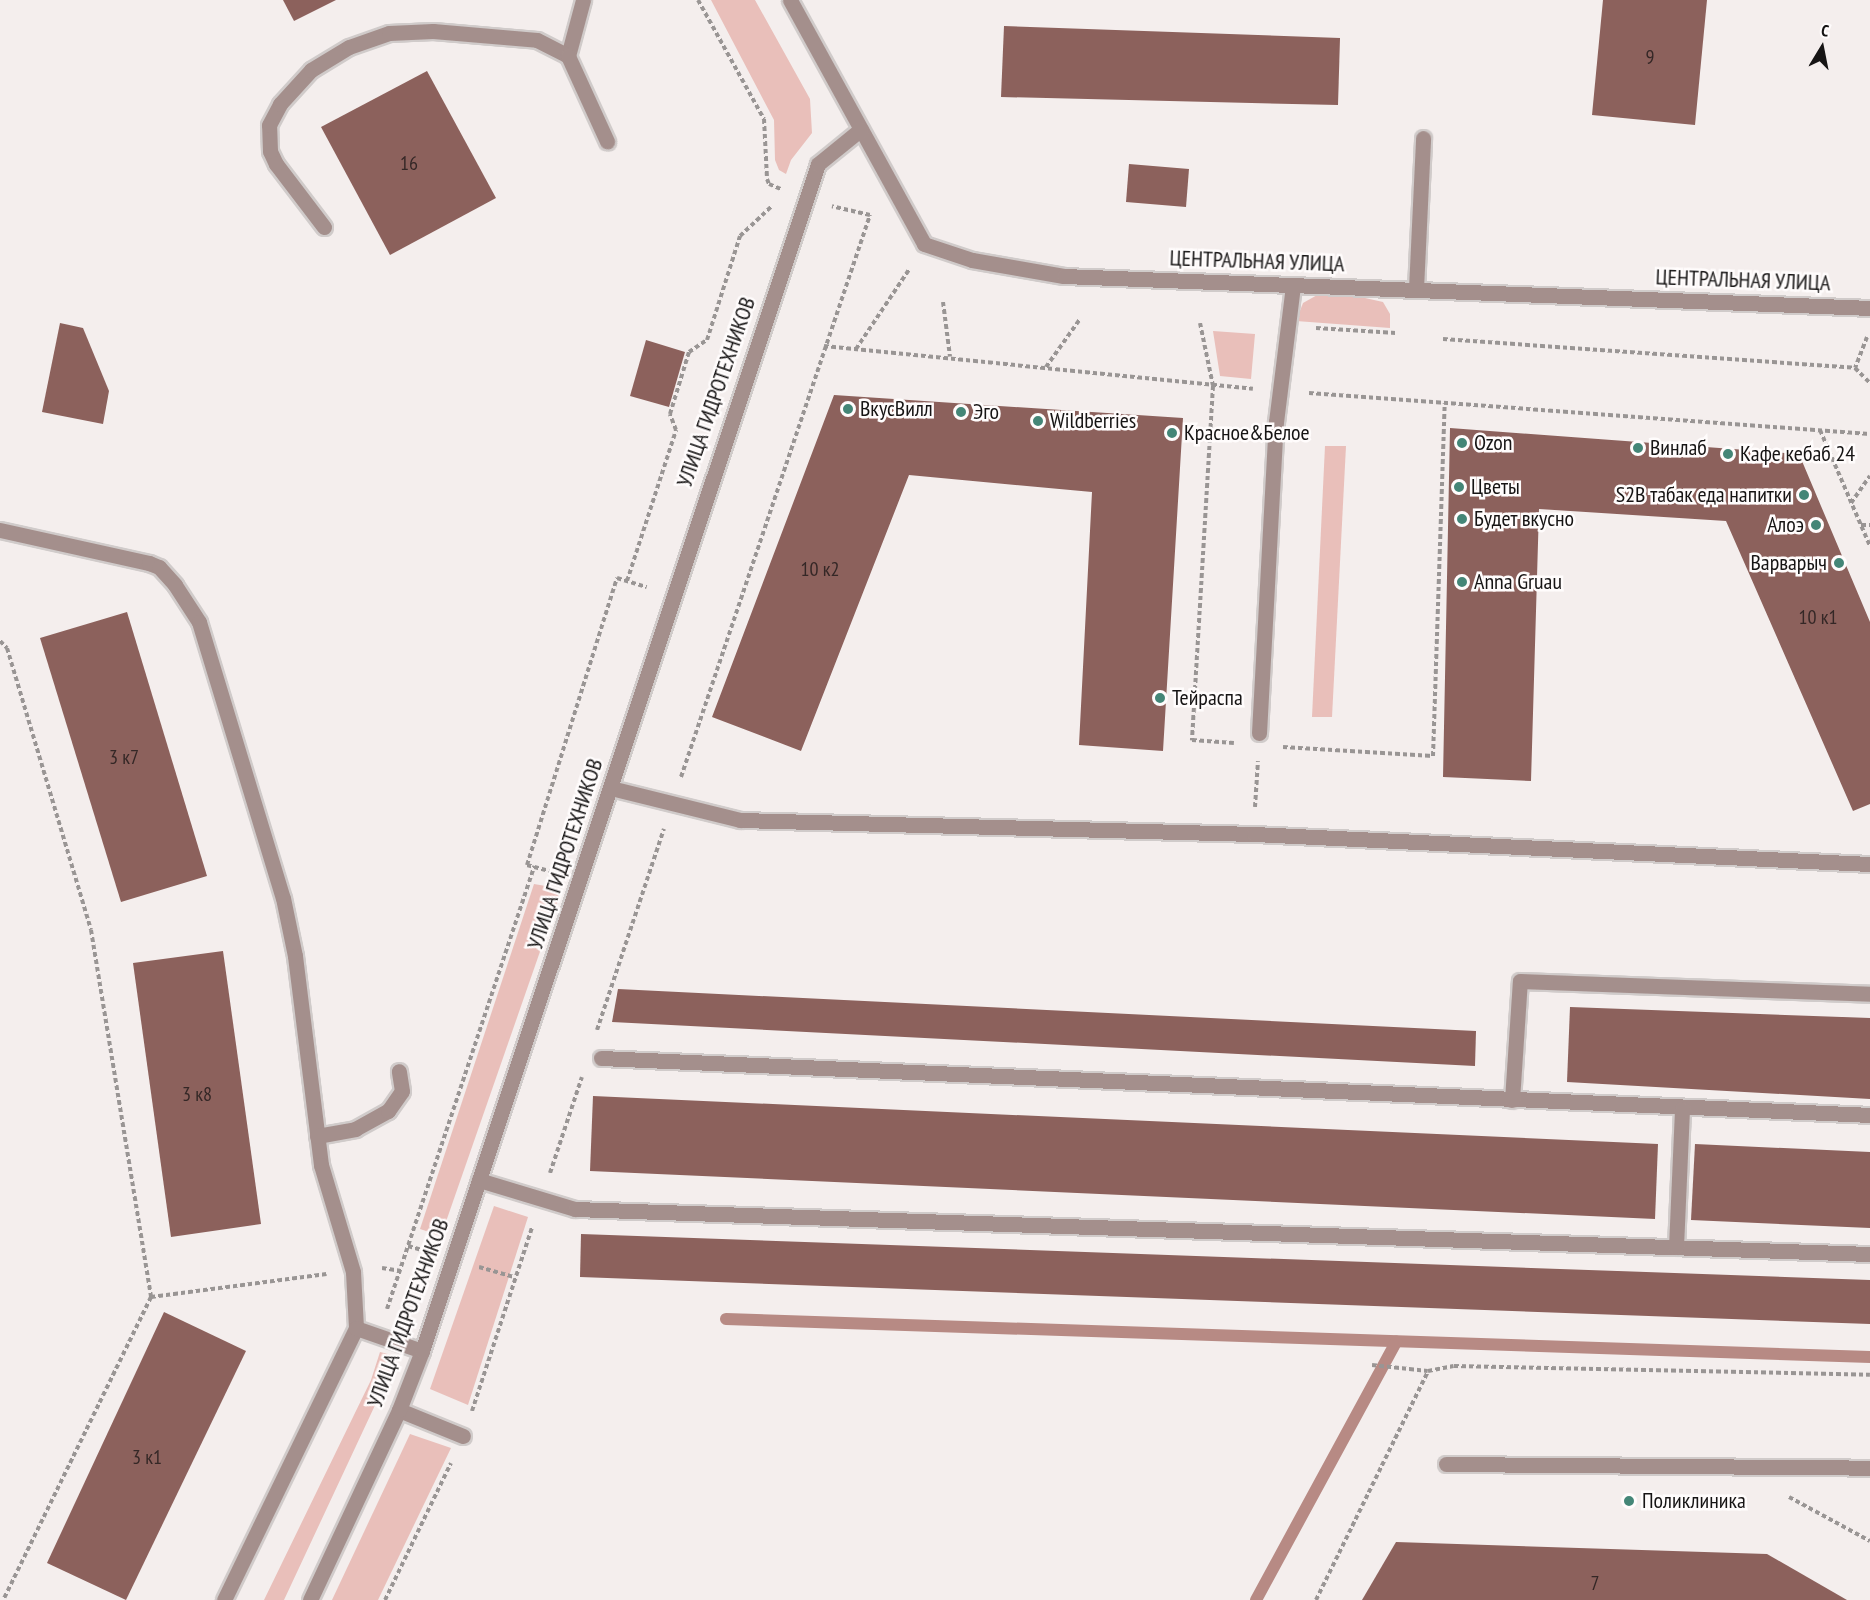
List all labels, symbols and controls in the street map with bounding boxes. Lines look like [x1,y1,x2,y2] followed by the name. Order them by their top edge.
[1792,18,1852,78] north arrow
[1820,20,1830,41] text: С
[1646,45,1654,69] house number: 9
[400,151,418,175] house number: 16
[1169,245,1345,277] street label: ЦЕНТРАЛЬНАЯ УЛИЦА
[1655,264,1831,296] street label: ЦЕНТРАЛЬНАЯ УЛИЦА
[671,293,761,491] street label: УЛИЦА ГИДРОТЕХНИКОВ
[860,396,933,422] place label: ВкусВилл
[973,399,999,425] place label: Эго
[841,402,855,416] marker: ВкусВилл
[954,405,968,419] marker: Эго
[1050,408,1136,434] place label: Wildberries
[1031,414,1045,428] marker: Wildberries
[1184,420,1310,446] place label: Красное&Белое
[1165,426,1179,440] marker: Красное&Белое
[1474,430,1513,456] place label: Ozon
[1650,435,1707,461] place label: Винлаб
[1455,436,1469,450] marker: Ozon
[1631,441,1645,455] marker: Винлаб
[1740,441,1855,467] place label: Кафе кебаб 24
[1721,447,1735,461] marker: Кафе кебаб 24
[1471,474,1520,500] place label: Цветы
[1452,480,1466,494] marker: Цветы
[1616,482,1792,508] place label: S2B табак еда напитки
[1797,488,1811,502] marker: S2B табак еда напитки
[1474,506,1575,532] place label: Будет вкусно
[1455,512,1469,526] marker: Будет вкусно
[1767,512,1804,538] place label: Алоэ
[1809,518,1823,532] marker: Алоэ
[1750,550,1827,576] place label: Варварыч
[1832,556,1846,570] marker: Варварыч
[801,557,839,581] house number: 10 к2
[1474,569,1562,595] place label: Anna Gruau
[1455,575,1469,589] marker: Anna Gruau
[1799,605,1837,629] house number: 10 к1
[1172,685,1243,711] place label: Тейраспа
[1153,691,1167,705] marker: Тейраспа
[109,745,139,769] house number: 3 к7
[522,755,608,953] street label: УЛИЦА ГИДРОТЕХНИКОВ
[182,1082,212,1106] house number: 3 к8
[361,1215,455,1411] street label: УЛИЦА ГИДРОТЕХНИКОВ
[132,1445,162,1469] house number: 3 к1
[1642,1488,1746,1514] place label: Поликлиника
[1620,1492,1638,1510] marker: Поликлиника
[1591,1571,1599,1595] house number: 7

